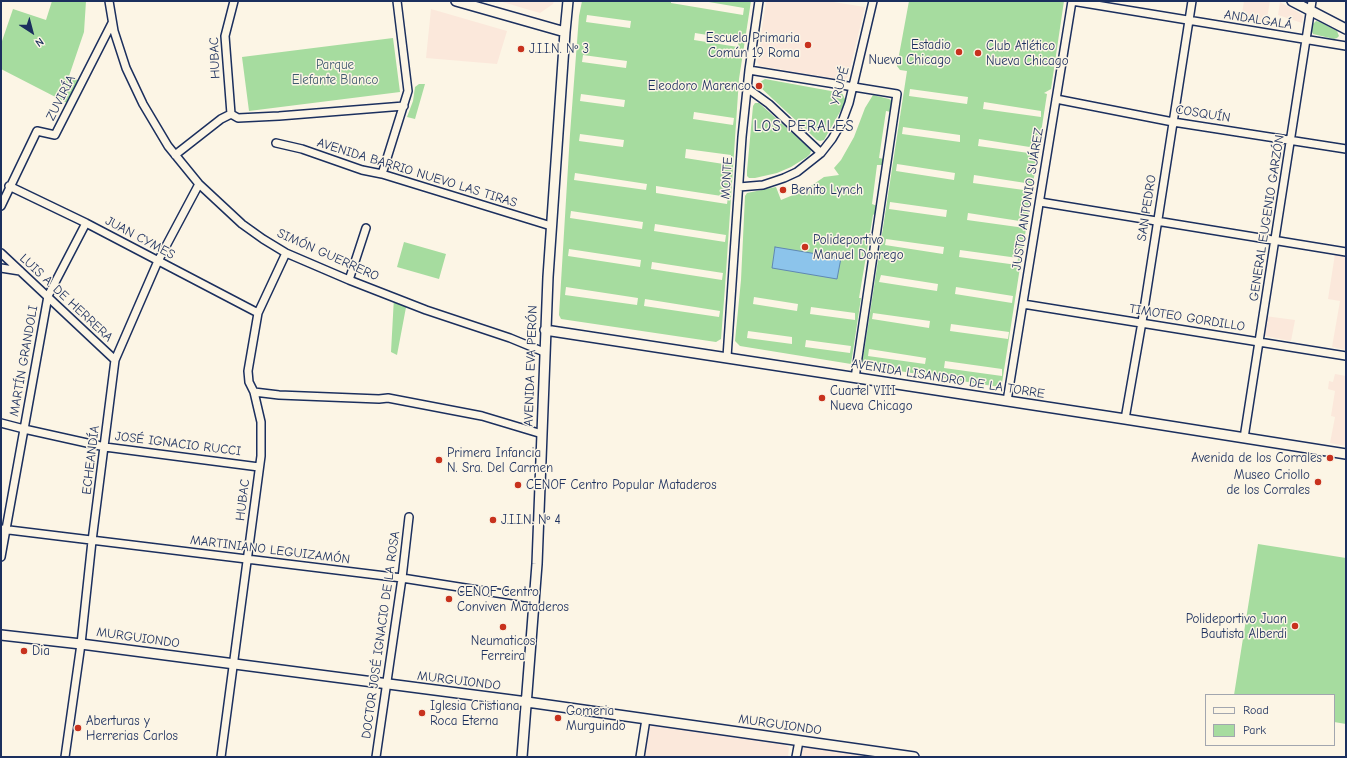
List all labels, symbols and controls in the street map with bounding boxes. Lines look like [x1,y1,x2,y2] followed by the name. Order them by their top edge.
[1223,7,1293,33] street label: ANDALGALÁ
[12,12,52,52] north arrow
[706,30,800,61] place label: Escuela Primaria Común 19 Roma
[33,35,46,49] text: N
[206,37,224,79] street label: HUBAC
[868,37,951,68] place label: Estadio Nueva Chicago
[986,38,1069,69] place label: Club Atlético Nueva Chicago
[803,40,813,50] marker: Escuela Primaria Común 19 Roma
[529,41,589,57] place label: J.I.I.N. Nº 3
[516,44,526,54] marker: J.I.I.N. Nº 3
[954,47,964,57] marker: Estadio Nueva Chicago
[973,48,983,58] marker: Club Atlético Nueva Chicago
[292,57,378,88] park label: Parque Elefante Blanco
[827,65,853,107] street label: YRUPÉ
[43,73,79,123] street label: ZUVIRÍA
[648,78,751,94] place label: Eleodoro Marenco
[754,81,764,91] marker: Eleodoro Marenco
[1174,102,1232,126] street label: COSQUÍN
[754,118,854,136] district label: LOS PERALES
[1009,127,1047,271] street label: JUSTO ANTONIO SUÁREZ
[1246,134,1288,302] street label: GENERAL EUGENIO GARZÓN
[315,135,519,211] street label: AVENIDA BARRIO NUEVO LAS TIRAS
[718,156,736,200] street label: MONTE
[1134,174,1160,242] street label: SAN PEDRO
[791,182,863,198] place label: Benito Lynch
[778,185,788,195] marker: Benito Lynch
[102,213,178,263] street label: JUAN CYMES
[275,226,381,284] street label: SIMÓN GUERRERO
[813,232,904,263] place label: Polideportivo Manuel Dorrego
[800,242,810,252] marker: Polideportivo Manuel Dorrego
[16,251,116,345] street label: LUIS A. DE HERRERA
[1128,301,1246,335] street label: TIMOTEO GORDILLO
[7,304,41,418] street label: MARTÍN GRANDOLI
[521,305,541,427] street label: AVENIDA EVA PERÓN
[850,356,1046,402] street label: AVENIDA LISANDRO DE LA TORRE
[830,383,913,414] place label: Cuartel VIII Nueva Chicago
[817,393,827,403] marker: Cuartel VIII Nueva Chicago
[79,425,103,495] street label: ECHEANDÍA
[114,429,242,459] street label: JOSÉ IGNACIO RUCCI
[447,445,553,476] place label: Primera Infancia N. Sra. Del Carmen
[1191,450,1322,466] place label: Avenida de los Corrales
[1325,453,1335,463] marker: Avenida de los Corrales
[434,455,444,465] marker: Primera Infancia N. Sra. Del Carmen
[1226,467,1310,498] place label: Museo Criollo de los Corrales
[526,477,717,493] place label: CENOF Centro Popular Mataderos
[1313,477,1323,487] marker: Museo Criollo de los Corrales
[233,478,253,522] street label: HUBAC
[513,480,523,490] marker: CENOF Centro Popular Mataderos
[501,512,561,528] place label: J.I.I.N. Nº 4
[488,515,498,525] marker: J.I.I.N. Nº 4
[359,530,403,740] street label: DOCTOR JOSÉ IGNACIO DE LA ROSA
[189,532,351,568] street label: MARTINIANO LEGUIZAMÓN
[457,584,569,615] place label: CENOF Centro Conviven Mataderos
[444,594,454,604] marker: CENOF Centro Conviven Mataderos
[1186,611,1287,642] place label: Polideportivo Juan Bautista Alberdi
[1290,621,1300,631] marker: Polideportivo Juan Bautista Alberdi
[498,622,508,632] marker: Neumaticos Ferreira
[95,624,181,652] street label: MURGUIONDO
[471,633,535,664] place label: Neumaticos Ferreira
[32,643,50,659] place label: Dia
[19,646,29,656] marker: Dia
[416,668,502,694] street label: MURGUIONDO
[1205,694,1335,746] legend
[430,698,520,729] place label: Iglesia Cristiana Roca Eterna
[566,703,626,734] place label: Gomeria Murguindo
[1243,703,1269,717] text: Road
[417,708,427,718] marker: Iglesia Cristiana Roca Eterna
[737,711,823,739] street label: MURGUIONDO
[86,713,178,744] place label: Aberturas y Herrerias Carlos
[553,713,563,723] marker: Gomeria Murguindo
[73,723,83,733] marker: Aberturas y Herrerias Carlos
[1243,723,1266,737] text: Park

